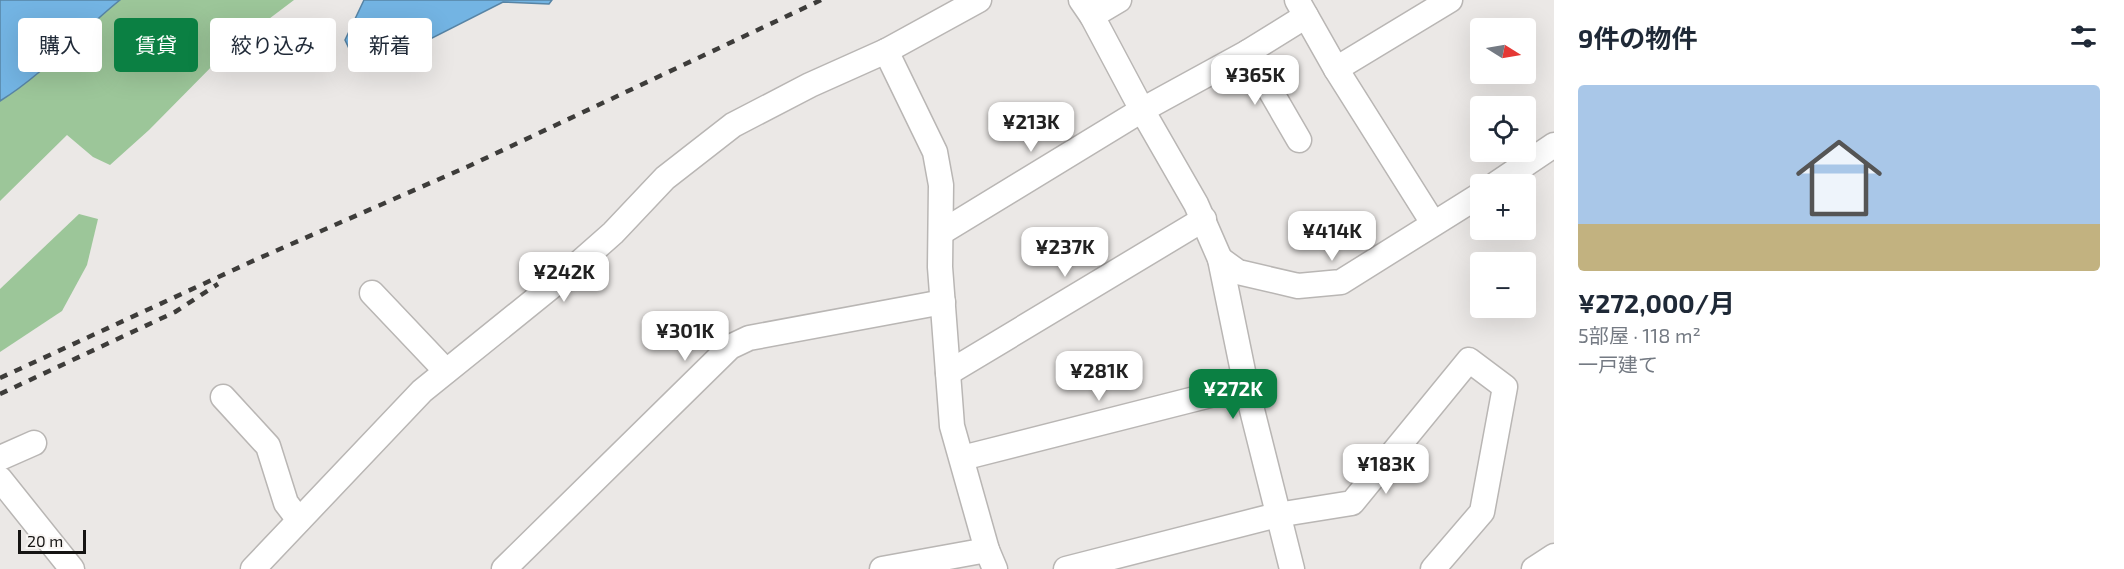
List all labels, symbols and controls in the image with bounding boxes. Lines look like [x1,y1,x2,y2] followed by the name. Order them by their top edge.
[18,18,102,72] chip: 購入
[114,18,198,72] chip: 賃貸
[210,18,336,72] chip: 絞り込み
[348,18,432,72] chip: 新着
[1470,18,1536,84] north arrow
[1470,18,1536,318] map controls
[2067,20,2100,53] icon: filters
[1578,22,1697,53] text: 9件の物件
[1213,55,1297,106] pin: ¥365K
[1225,62,1285,86] text: ¥365K
[1470,96,1536,162] button: locate
[989,102,1073,153] pin: ¥213K
[1002,109,1060,133] text: ¥213K
[1785,124,1893,232] icon: home
[1470,174,1536,240] button: +
[1290,211,1374,262] pin: ¥414K
[1302,218,1362,242] text: ¥414K
[1023,227,1107,278] pin: ¥237K
[1035,234,1095,258] text: ¥237K
[522,252,606,303] pin: ¥242K
[1470,252,1536,318] button: −
[533,259,595,283] text: ¥242K
[1578,287,1735,318] text: ¥272,000/月
[643,311,727,362] pin: ¥301K
[656,318,714,342] text: ¥301K
[1578,323,1701,347] text: 5部屋 · 118 m²
[1057,351,1141,402] pin: ¥281K
[1578,352,1658,376] text: 一戸建て
[1070,358,1128,382] text: ¥281K
[1191,369,1275,420] pin: ¥272K
[1203,376,1263,400] text: ¥272K
[1344,444,1428,495] pin: ¥183K
[1357,451,1415,475] text: ¥183K
[18,527,86,554] scale bar
[27,531,63,550] text: 20 m

